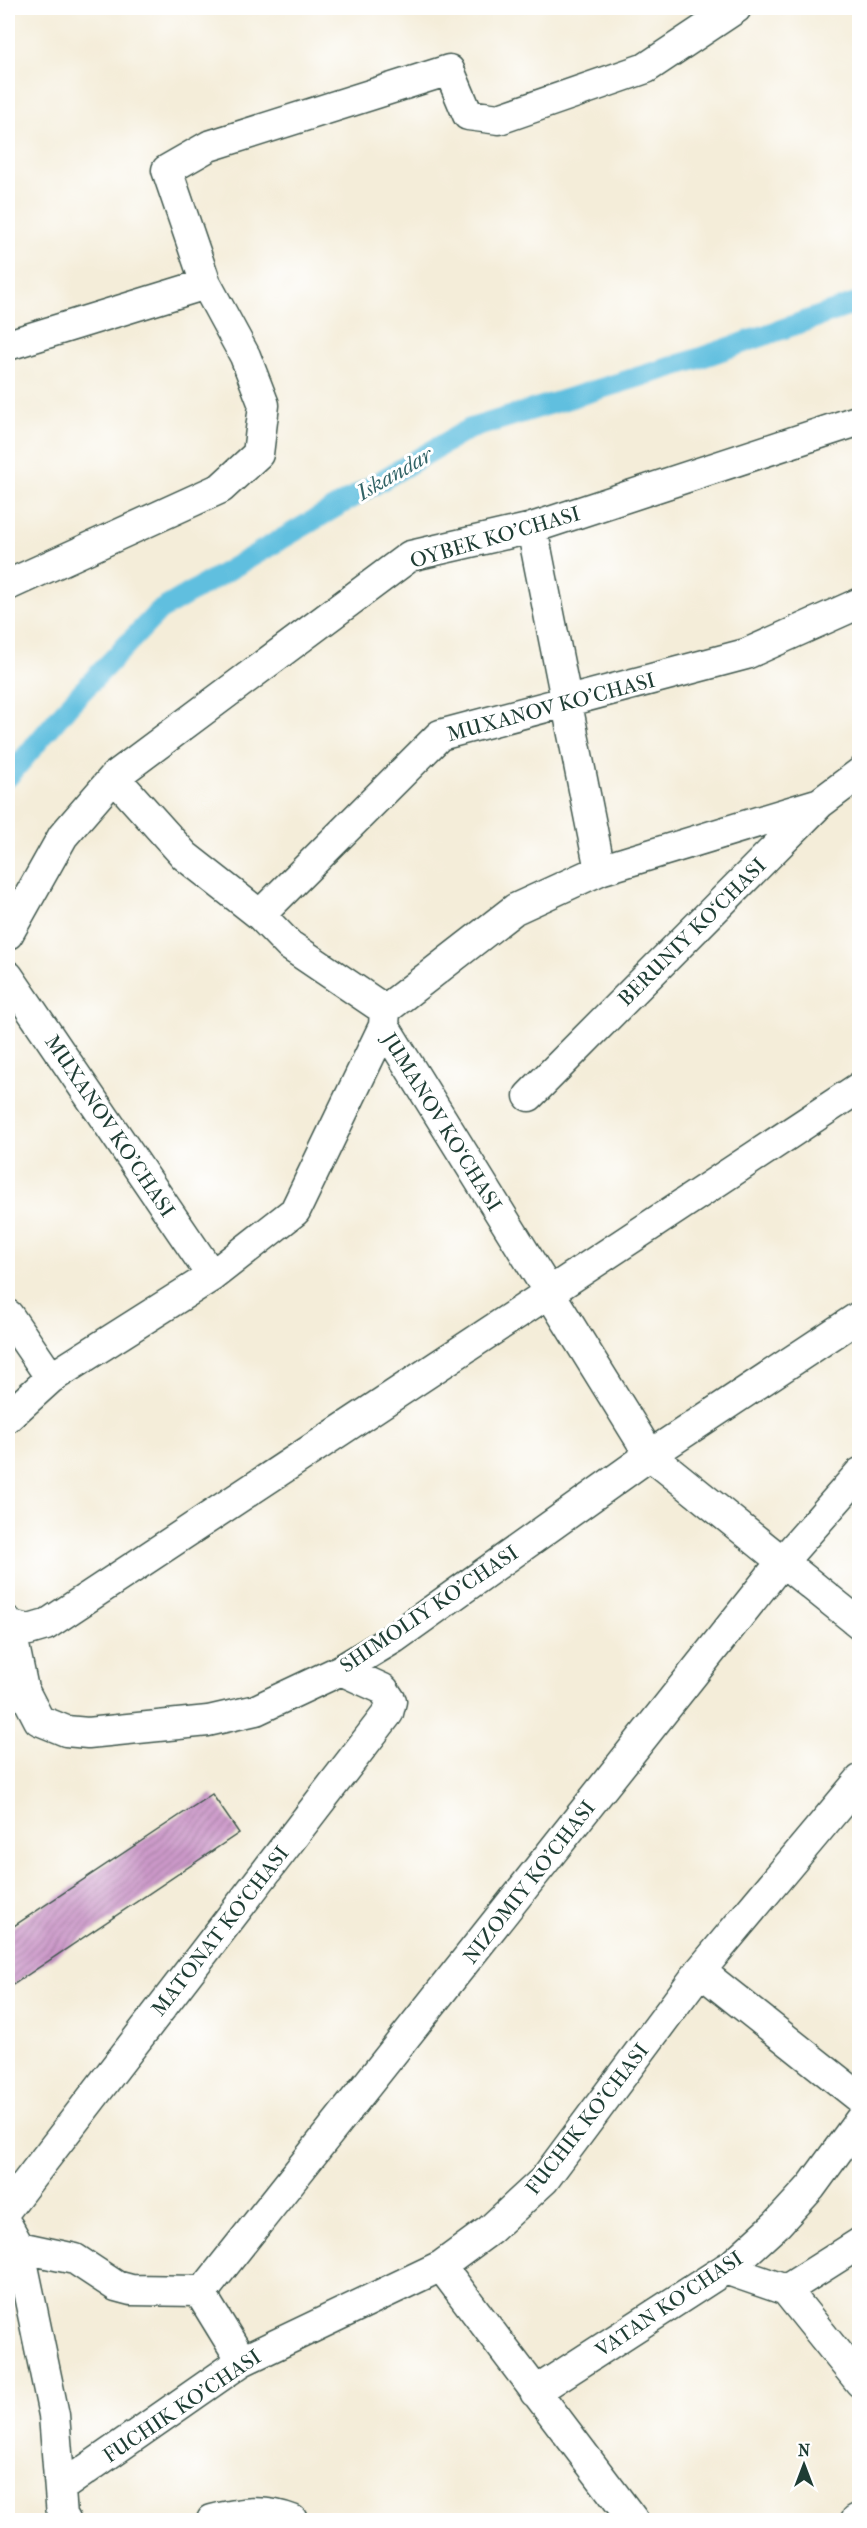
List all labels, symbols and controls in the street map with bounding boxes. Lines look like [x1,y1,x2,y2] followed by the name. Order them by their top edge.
[351,441,439,506] water label: Iskandar
[407,501,583,573] street label: OYBEK KO'CHASI
[444,668,658,746] street label: MUXANOV KO'CHASI
[613,853,771,1011] street label: BERUNIY KO‘CHASI
[376,1027,507,1216] street label: JUMANOV KO‘CHASI
[40,1030,180,1222] street label: MUXANOV KO'CHASI
[335,1540,523,1678] street label: SHIMOLIY KO'CHASI
[458,1796,600,1968] street label: NIZOMIY KO'CHASI
[146,1841,294,2021] street label: MATONAT KO‘CHASI
[521,2039,653,2199] street label: FUCHIK KO'CHASI
[590,2246,747,2363] street label: VATAN KO'CHASI
[99,2344,265,2468] street label: FUCHIK KO'CHASI
[774,2435,834,2495] north arrow
[798,2441,811,2460] text: N

